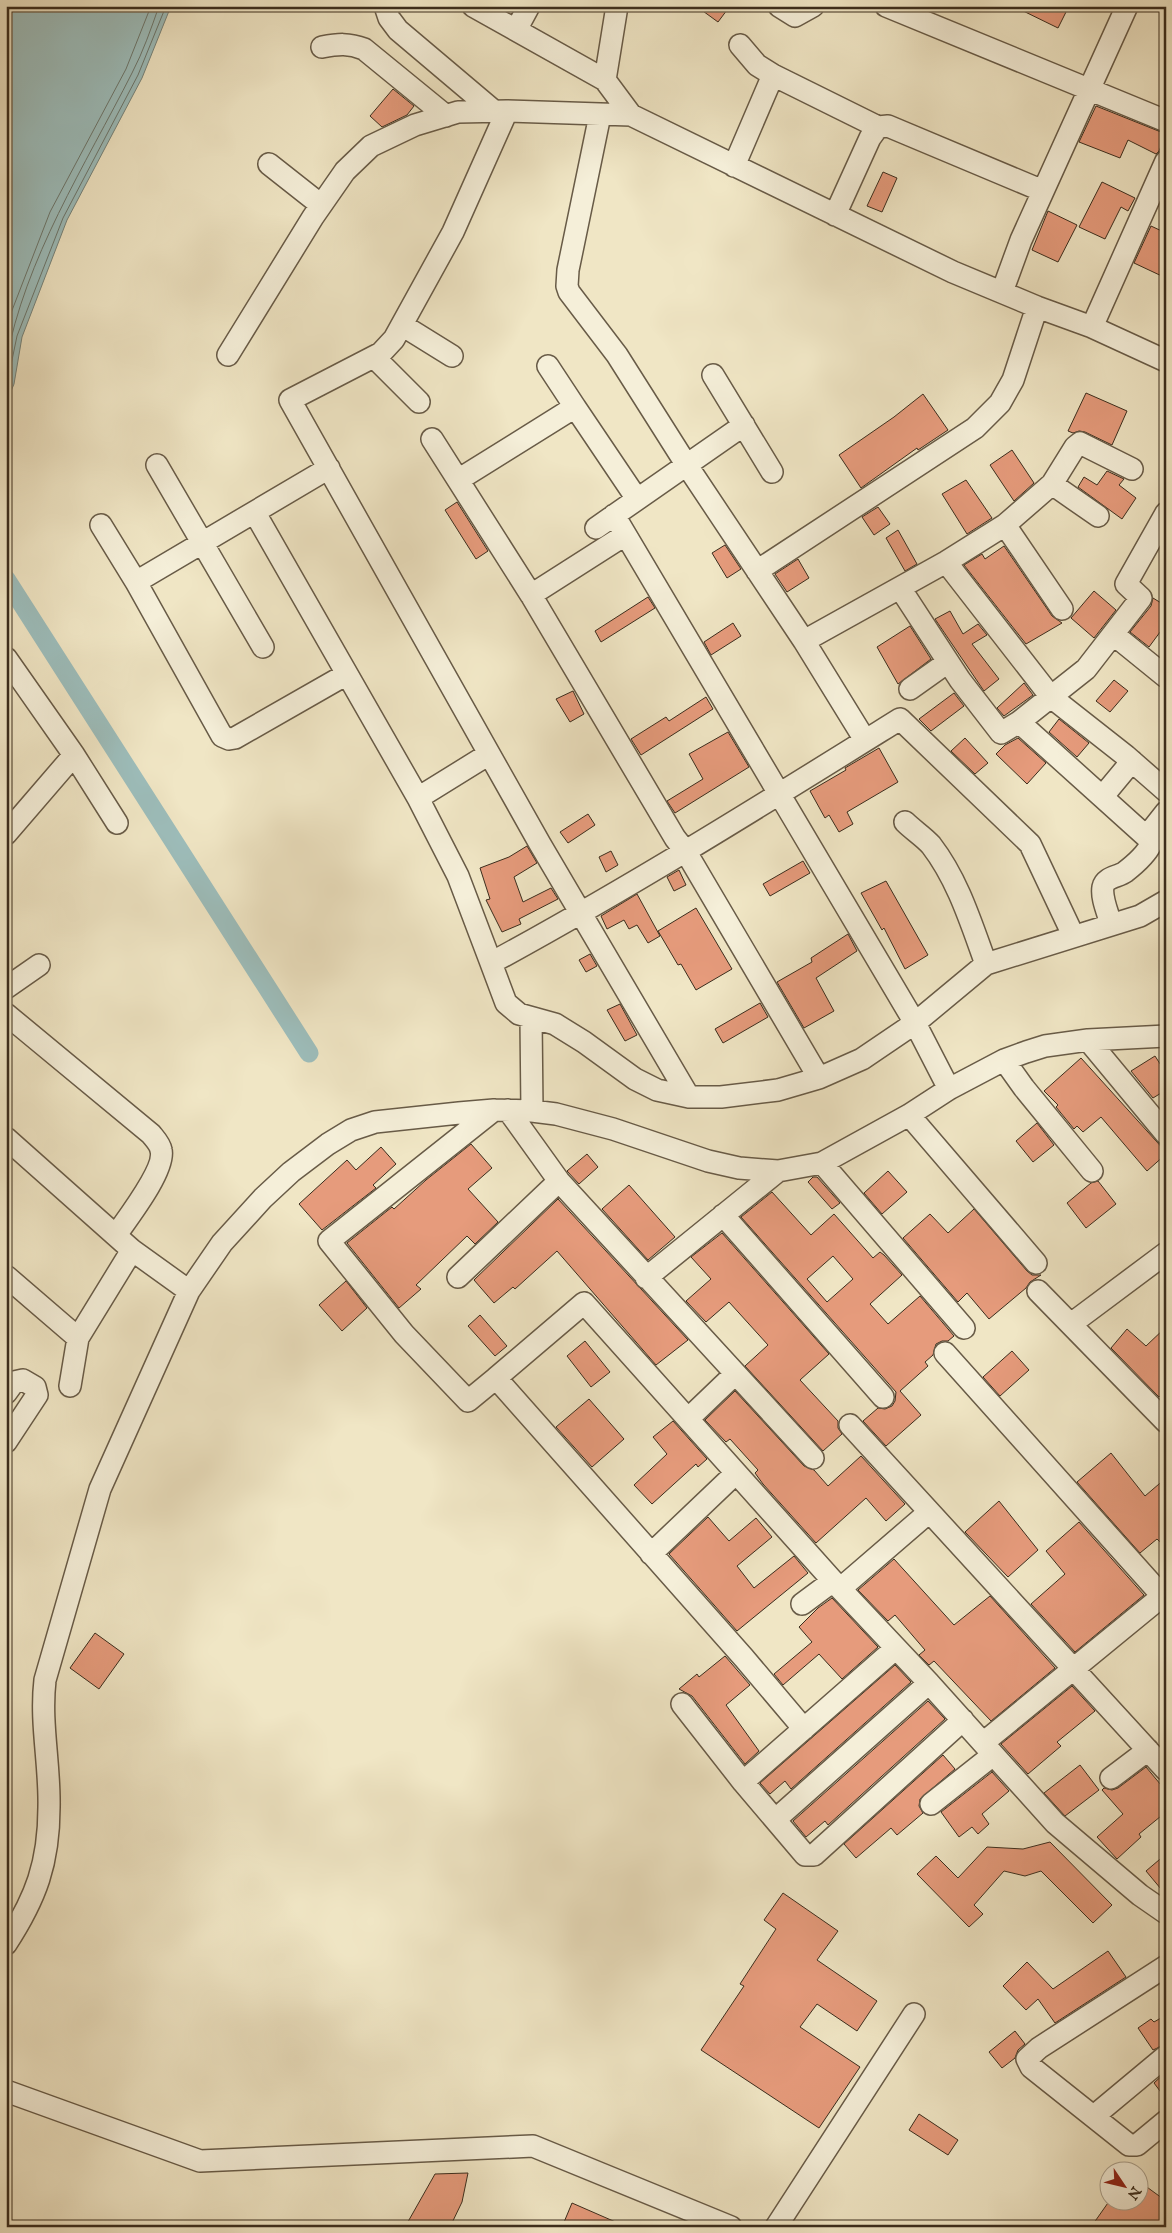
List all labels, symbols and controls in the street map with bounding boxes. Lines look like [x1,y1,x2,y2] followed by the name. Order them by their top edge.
[1100,2160,1150,2210] north arrow
[1123,2182,1145,2203] text: N

